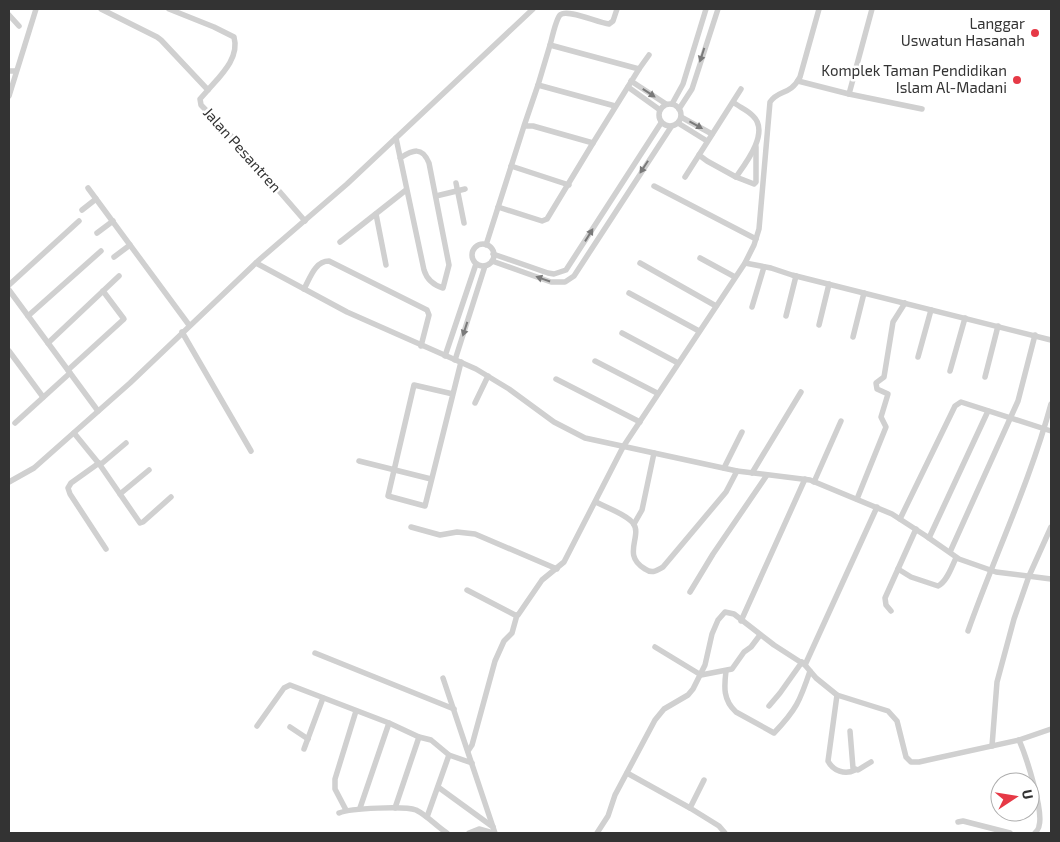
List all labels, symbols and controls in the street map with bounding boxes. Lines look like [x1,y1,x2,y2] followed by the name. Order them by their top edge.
[901,14,1025,49] place label: Langgar Uswatun Hasanah
[1029,27,1041,39] marker: Langgar Uswatun Hasanah
[698,48,706,63] one-way arrow
[821,61,1007,96] place label: Komplek Taman Pendidikan Islam Al-Madani
[1011,74,1023,86] marker: Komplek Taman Pendidikan Islam Al-Madani
[642,88,656,98] one-way arrow
[200,103,285,195] street label: Jalan Pesantren
[689,121,704,129] one-way arrow
[640,161,649,174] one-way arrow
[585,229,594,242] one-way arrow
[535,275,550,283] one-way arrow
[461,322,469,337] one-way arrow
[990,772,1040,822] north arrow
[1019,788,1038,801] text: U

